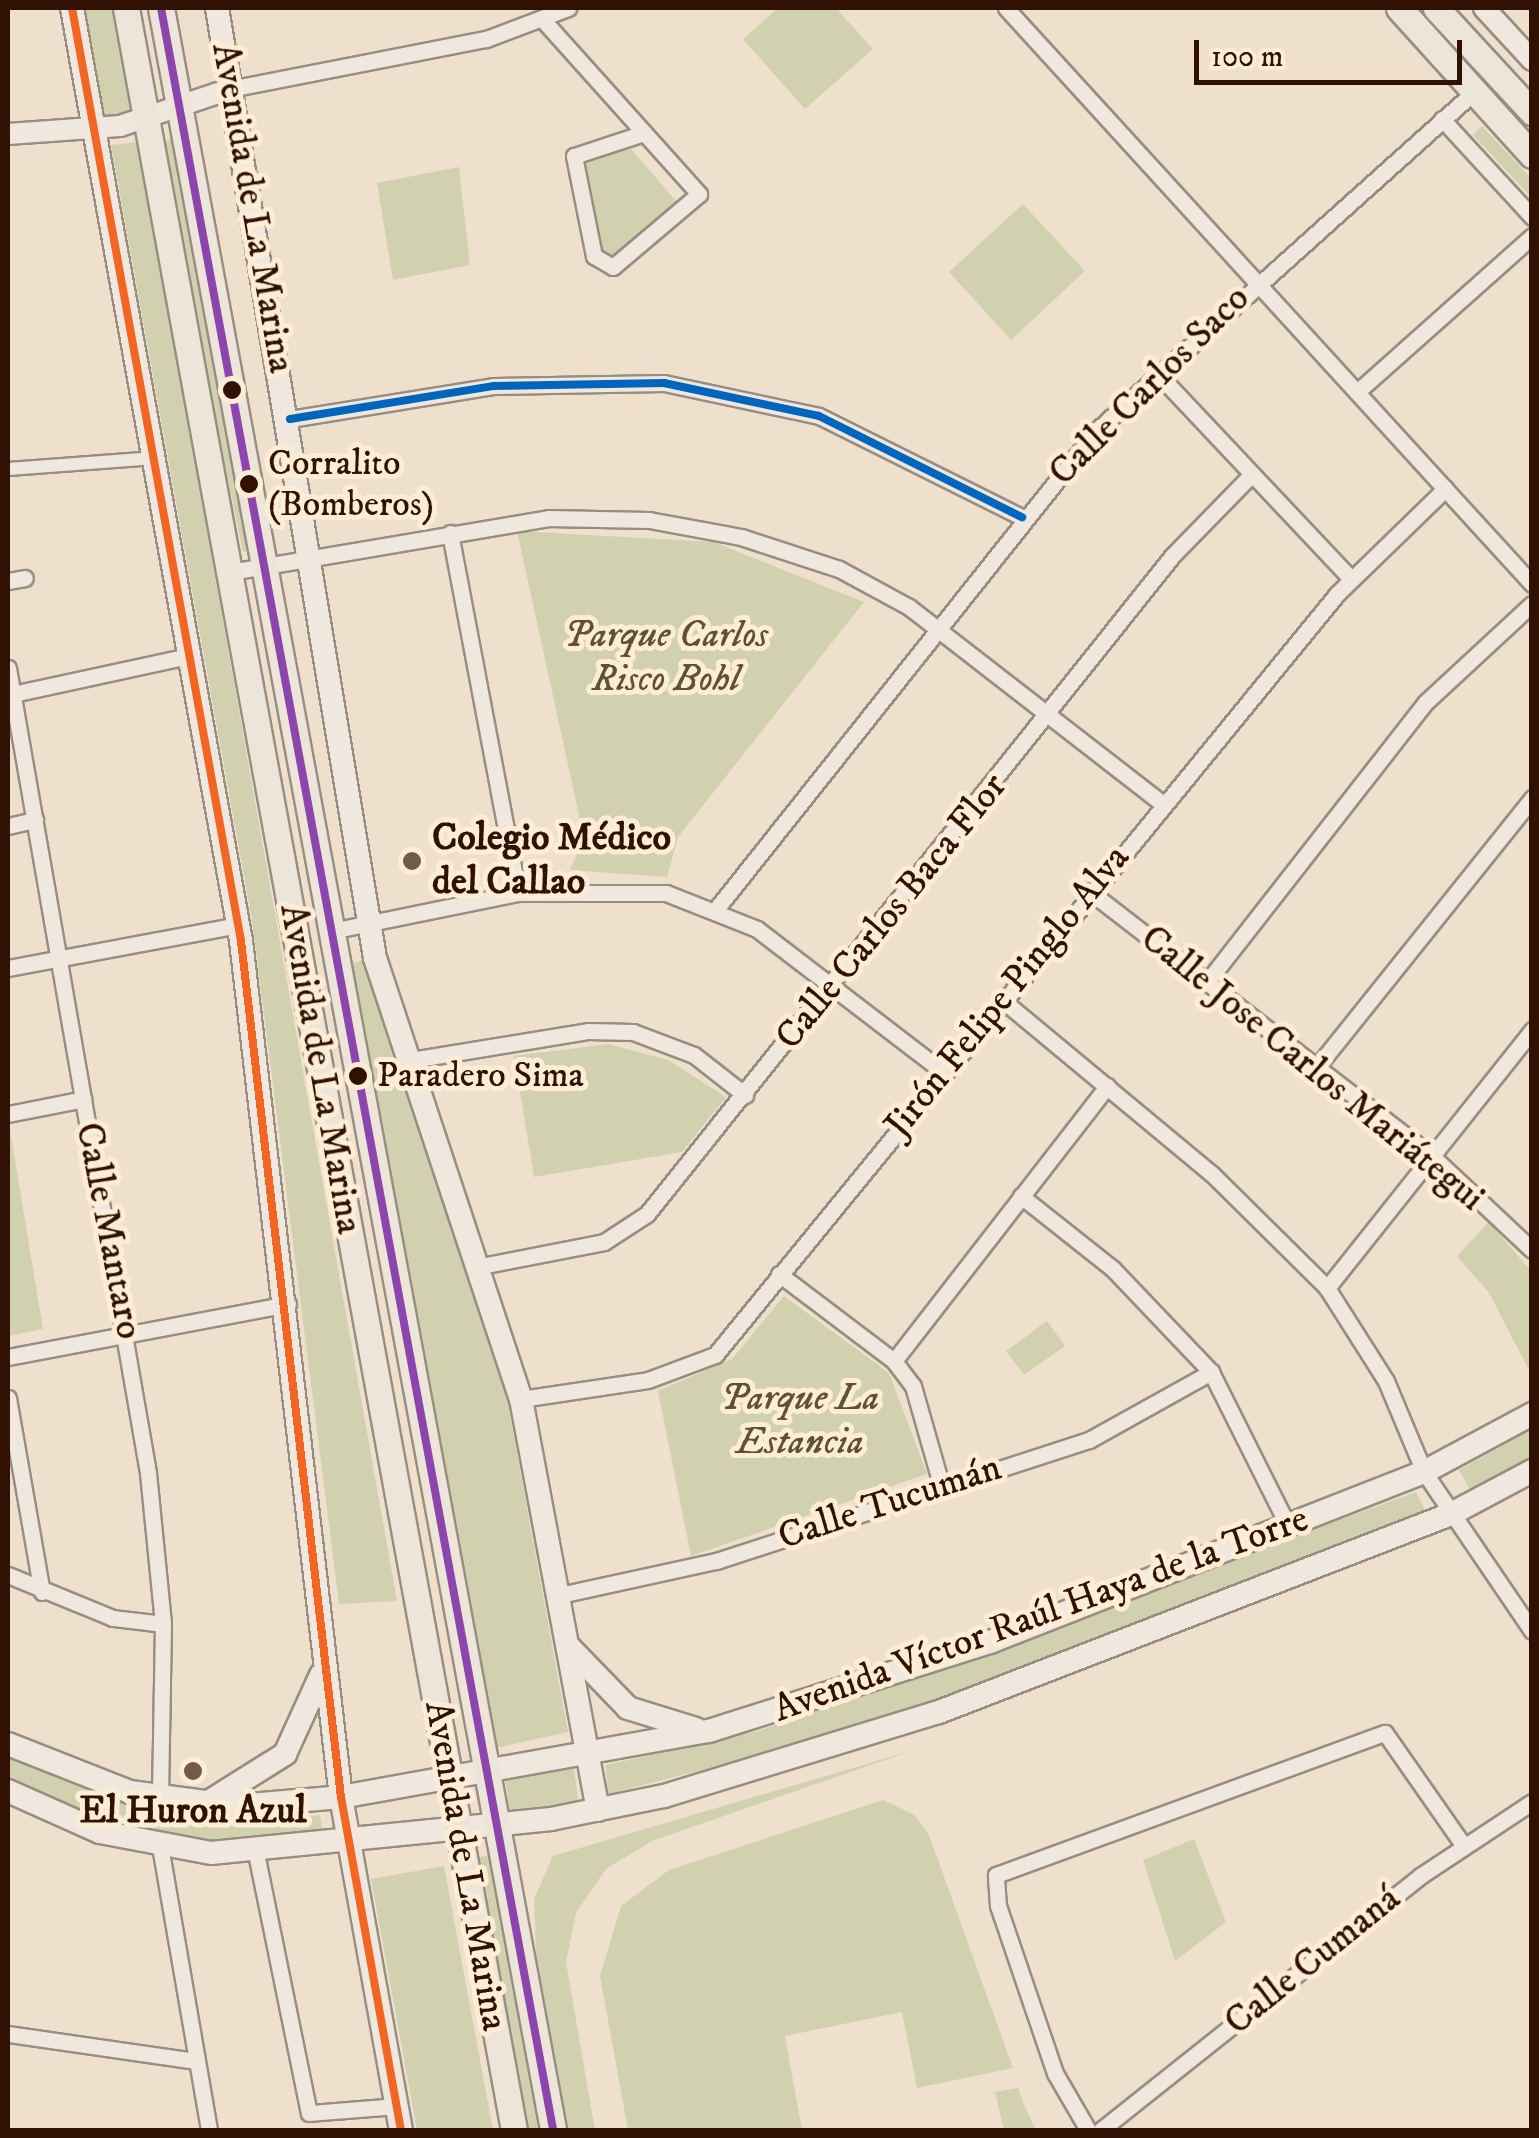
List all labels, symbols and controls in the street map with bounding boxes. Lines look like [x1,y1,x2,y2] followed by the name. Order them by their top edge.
[1199,20,1466,82] scale bar
[1211,39,1283,76] text: 100 m
[201,40,303,376] street label: Avenida de La Marina
[1040,276,1260,496] street label: Calle Carlos Saco
[222,380,242,400] unlabelled marker
[268,441,434,526] place label: Corralito (Bomberos)
[239,474,259,494] marker: Corralito (Bomberos)
[564,613,768,702] park label: Parque Carlos Risco Bohl
[767,765,1017,1059] street label: Calle Carlos Baca Flor
[432,816,671,906] place label: Colegio Médico del Callao
[876,836,1140,1148] street label: Jirón Felipe Pinglo Alva
[401,850,423,872] marker: Colegio Médico del Callao
[269,901,371,1237] street label: Avenida de La Marina
[1131,916,1493,1222] street label: Calle Jose Carlos Mariátegui
[377,1054,584,1098] place label: Paradero Sima
[348,1066,368,1086] marker: Paradero Sima
[65,1119,151,1343] street label: Calle Mantaro
[721,1376,879,1466] park label: Parque La Estancia
[773,1446,1007,1560] street label: Calle Tucumán
[767,1497,1315,1733] street label: Avenida Víctor Raúl Haya de la Torre
[414,1698,516,2034] street label: Avenida de La Marina
[180,1758,206,1784] marker: El Huron Azul
[79,1789,307,1835] place label: El Huron Azul
[1216,1876,1410,2046] street label: Calle Cumaná

